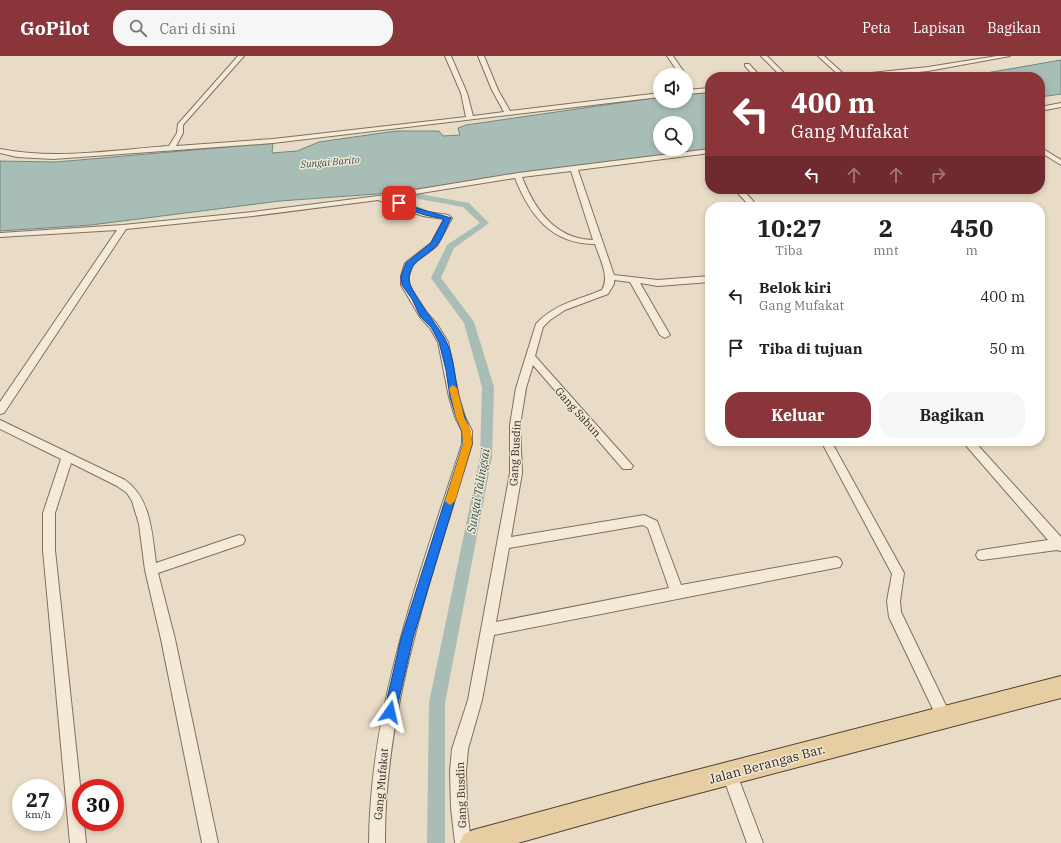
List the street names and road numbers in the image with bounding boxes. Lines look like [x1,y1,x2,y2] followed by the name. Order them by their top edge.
[552,384,604,440] street label: Gang Sabun
[506,420,524,486] street label: Gang Busdin
[707,740,827,788] street label: Jalan Berangas Bar.
[371,747,391,820] street label: Gang Mufakat
[453,762,469,828] street label: Gang Busdin

